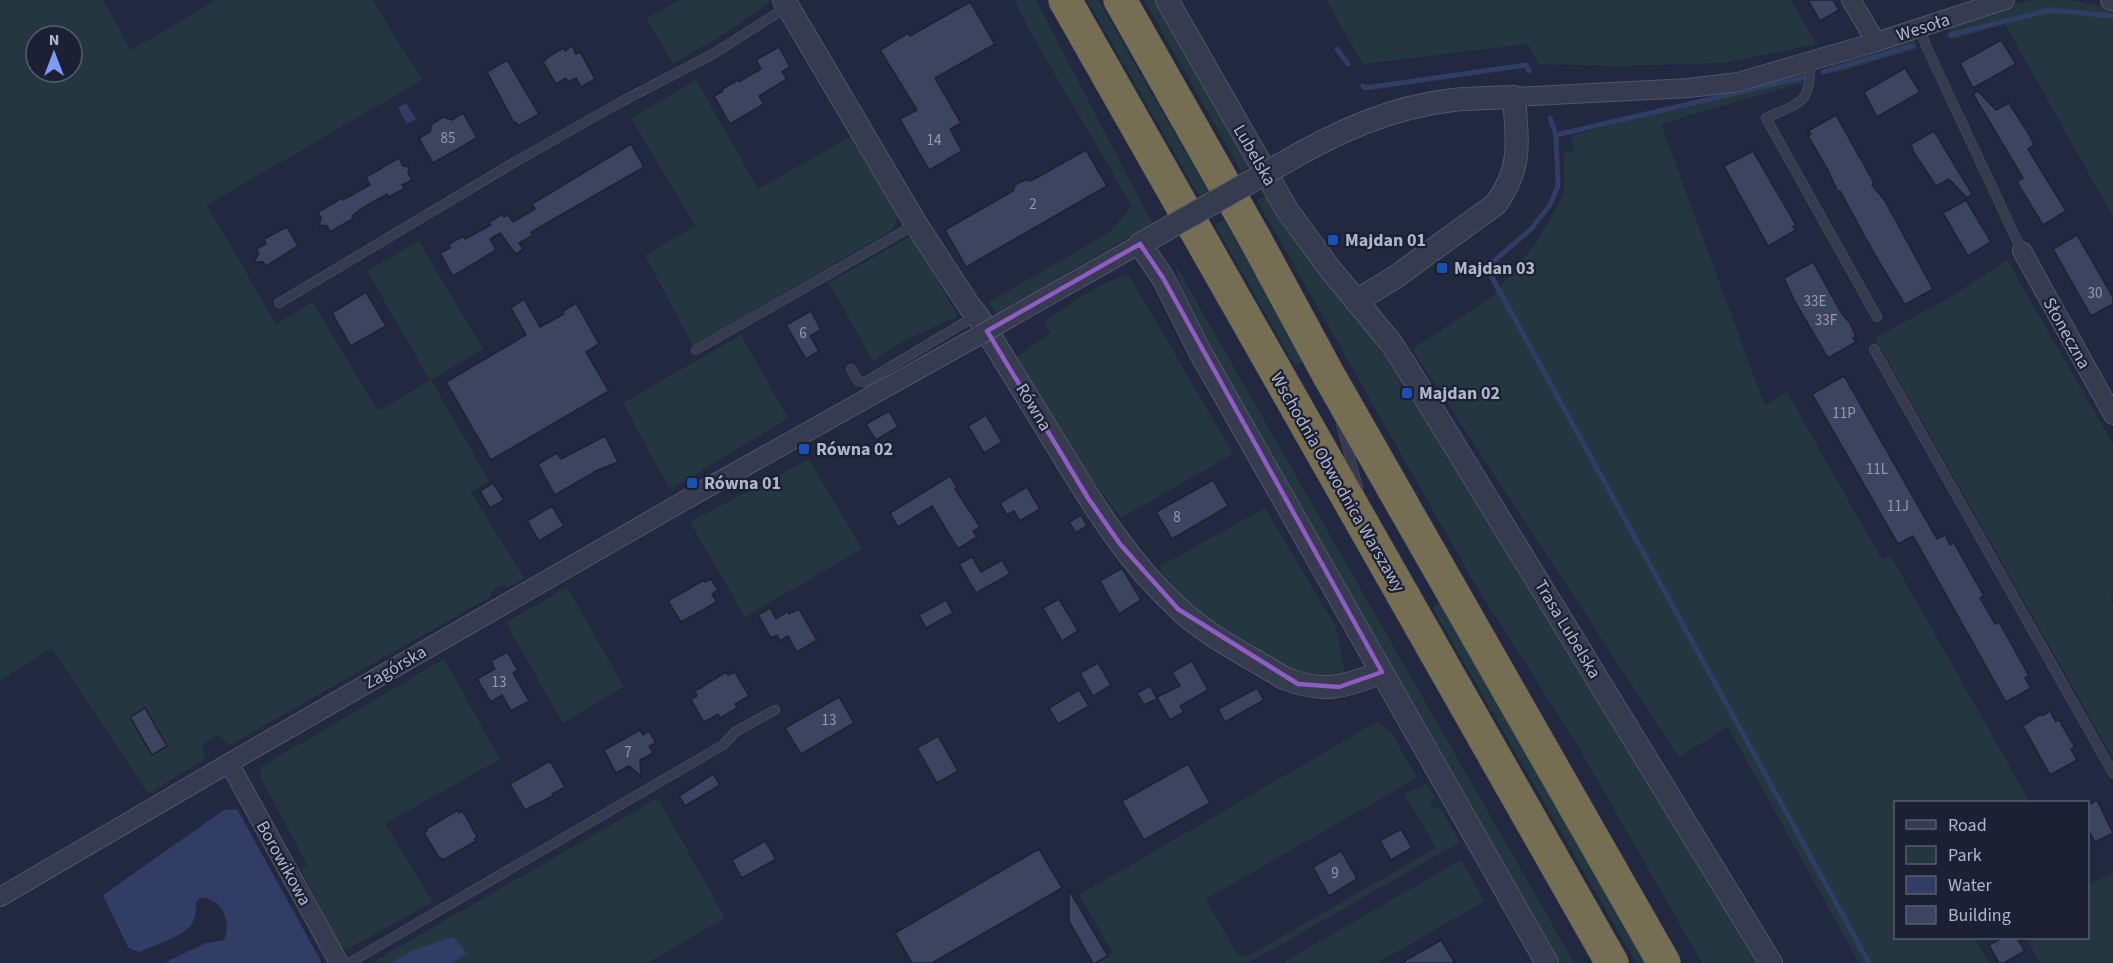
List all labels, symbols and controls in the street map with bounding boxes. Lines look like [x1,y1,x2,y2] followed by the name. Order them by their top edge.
[1893,7,1953,48] street label: Wesoła
[24,24,84,84] north arrow
[49,29,59,51] text: N
[1227,120,1282,191] street label: Lubelska
[441,128,455,149] house number: 85
[927,130,942,151] house number: 14
[1029,194,1037,215] house number: 2
[1345,228,1426,253] place label: Majdan 01
[1326,233,1340,247] marker: Majdan 01
[1454,256,1535,281] place label: Majdan 03
[1435,261,1449,275] marker: Majdan 03
[2088,283,2102,304] house number: 30
[1804,291,1826,312] house number: 33E
[2037,293,2096,374] street label: Słoneczna
[1815,310,1838,331] house number: 33F
[799,323,807,344] house number: 6
[1264,368,1411,597] street label: Wschodnia Obwodnica Warszawy
[1010,379,1058,436] street label: Równa
[1419,381,1500,406] place label: Majdan 02
[1400,386,1414,400] marker: Majdan 02
[1832,403,1856,424] house number: 11P
[816,437,893,462] place label: Równa 02
[797,442,811,456] marker: Równa 02
[1866,459,1888,480] house number: 11L
[704,471,781,496] place label: Równa 01
[685,476,699,490] marker: Równa 01
[1887,496,1909,517] house number: 11J
[1173,507,1181,528] house number: 8
[1528,575,1607,683] street label: Trasa Lubelska
[359,639,431,695] street label: Zagórska
[492,672,506,693] house number: 13
[822,710,836,731] house number: 13
[624,742,632,763] house number: 7
[1894,801,2089,939] legend
[1948,813,1987,838] text: Road
[250,816,317,910] street label: Borowikowa
[1948,843,1982,868] text: Park
[1331,863,1339,884] house number: 9
[1948,873,1992,898] text: Water
[1948,903,2011,928] text: Building

